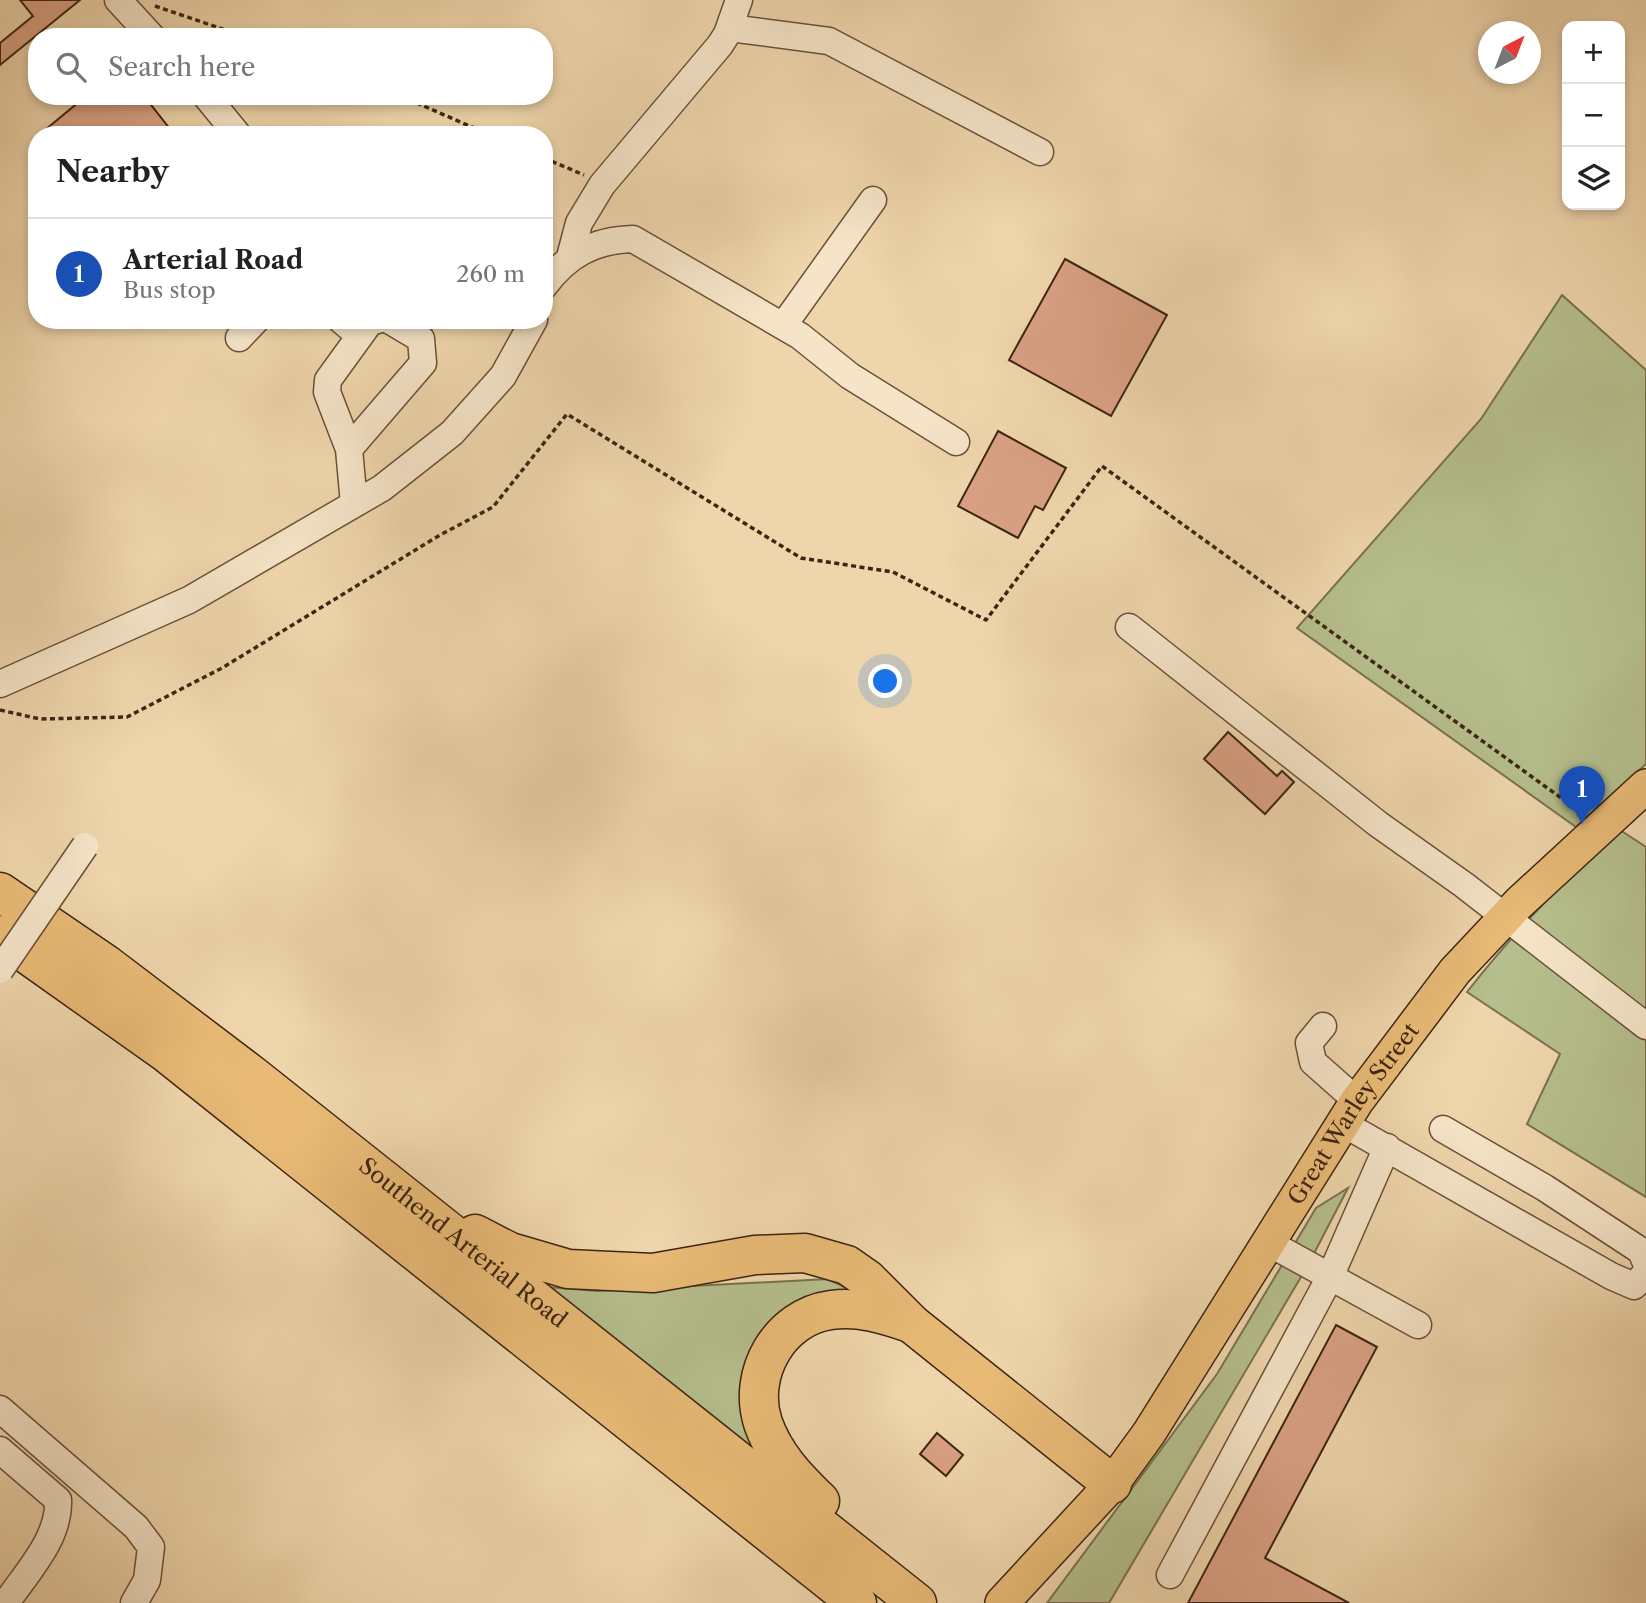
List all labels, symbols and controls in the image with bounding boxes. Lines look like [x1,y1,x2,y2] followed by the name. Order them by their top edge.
[1478,21,1541,84] north arrow
[1562,21,1625,210] map controls
[1562,21,1625,84] button: +
[28,28,553,105] search box
[52,48,90,86] icon: search
[108,51,255,83] text: Search here
[1562,84,1625,147] button: −
[1562,147,1625,210] button: layers
[56,153,169,190] text: Nearby
[123,244,303,276] text: Arterial Road
[74,260,84,288] text: 1
[456,260,525,288] text: 260 m
[123,276,216,304] text: Bus stop
[868,664,902,698] your location
[1559,766,1605,824] pin: 1
[1281,1017,1425,1210] street label: Great Warley Street
[353,1151,573,1334] street label: Southend Arterial Road

